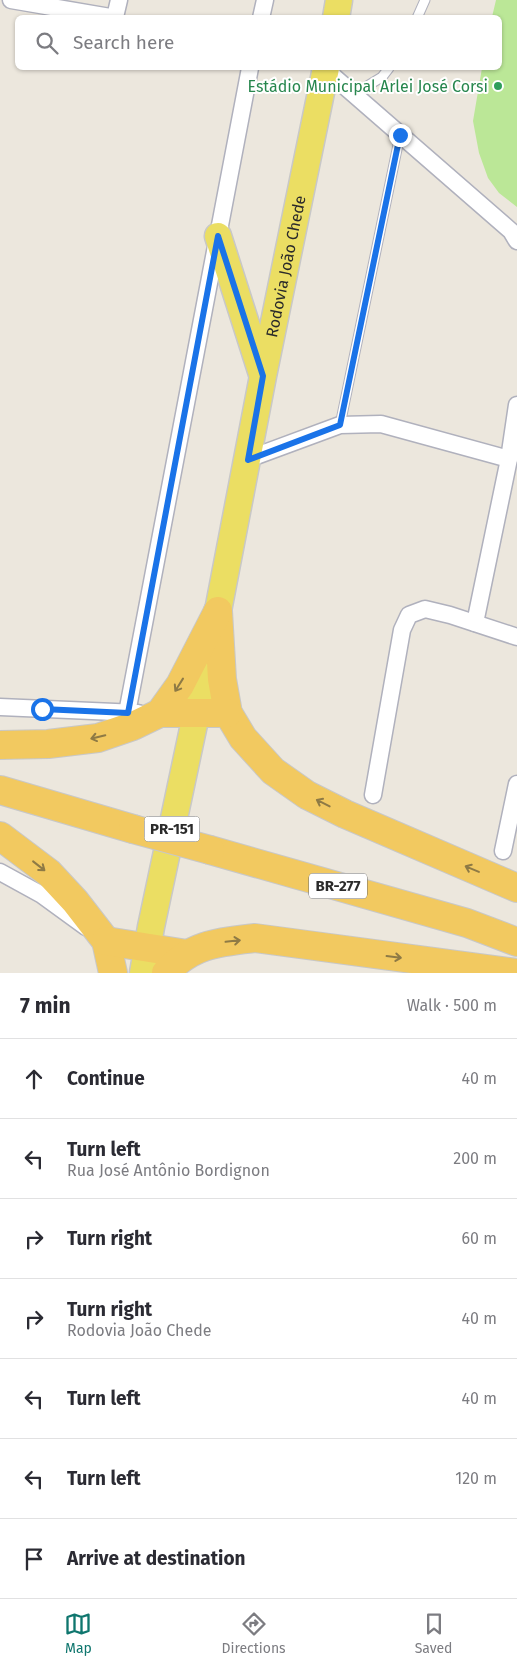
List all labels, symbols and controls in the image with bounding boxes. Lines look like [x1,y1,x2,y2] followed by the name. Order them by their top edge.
[15,15,502,70] search box
[33,29,61,57] icon: search
[73,31,174,54] text: Search here
[247,77,488,96] place label: Estádio Municipal Arlei José Corsi
[492,80,504,92] marker: Estádio Municipal Arlei José Corsi
[389,124,412,147] route end
[262,194,310,339] street label: Rodovia João Chede
[174,678,184,692] one-way arrow
[31,698,54,721] route start
[91,733,107,742] one-way arrow
[316,798,331,808] one-way arrow
[144,816,200,842] road number: PR-151
[32,860,45,871] one-way arrow
[465,864,480,873] one-way arrow
[309,874,367,898] road number: BR-277
[225,936,241,946] one-way arrow
[386,952,402,962] one-way arrow
[20,993,71,1019] text: 7 min
[407,996,497,1015] text: Walk · 500 m
[20,1065,48,1093] icon: ahead
[67,1067,145,1090] text: Continue
[462,1069,497,1088] text: 40 m
[67,1138,141,1161] text: Turn left
[20,1145,48,1173] icon: left
[453,1149,497,1168] text: 200 m
[67,1161,270,1180] text: Rua José Antônio Bordignon
[20,1225,48,1253] icon: right
[67,1227,152,1250] text: Turn right
[462,1229,497,1248] text: 60 m
[67,1298,152,1321] text: Turn right
[20,1305,48,1333] icon: right
[462,1309,497,1328] text: 40 m
[67,1321,212,1340] text: Rodovia João Chede
[20,1385,48,1413] icon: left
[67,1387,141,1410] text: Turn left
[462,1389,497,1408] text: 40 m
[20,1465,48,1493] icon: left
[67,1467,141,1490] text: Turn left
[455,1469,497,1488] text: 120 m
[20,1545,48,1573] icon: arrive
[67,1547,246,1570] text: Arrive at destination
[64,1610,92,1657] tab: Map
[221,1610,286,1657] tab: Directions
[415,1610,453,1657] tab: Saved

